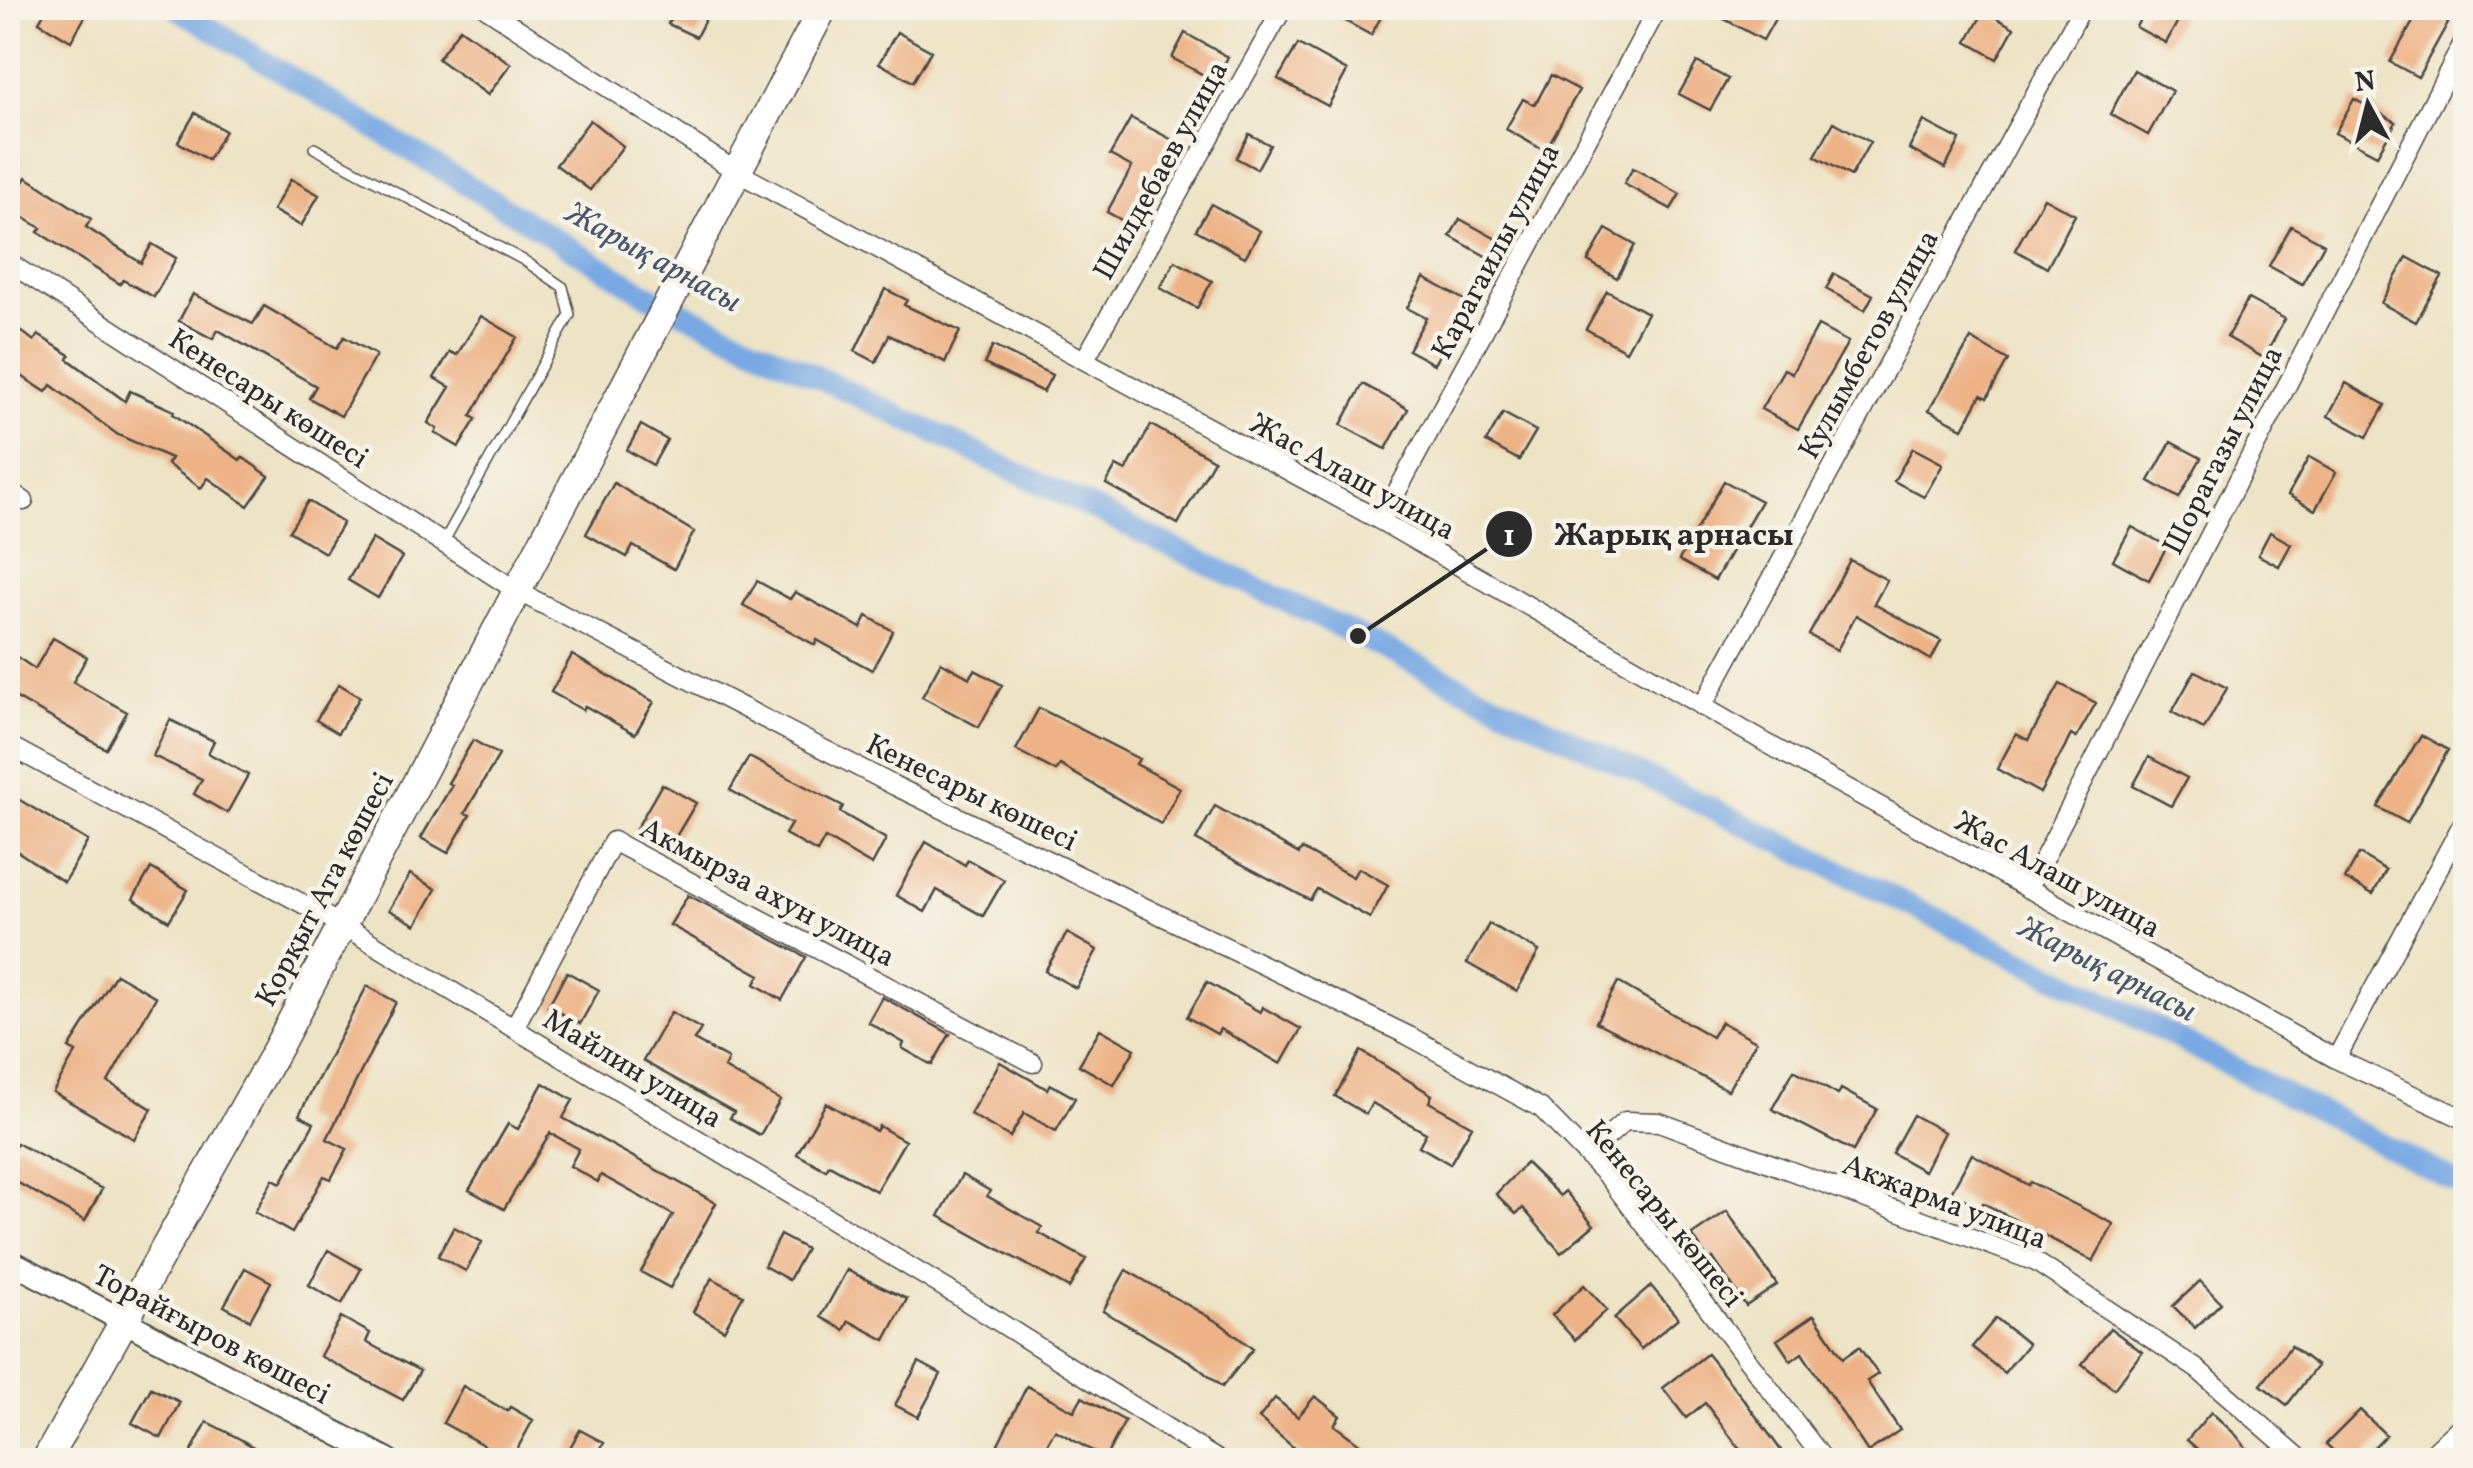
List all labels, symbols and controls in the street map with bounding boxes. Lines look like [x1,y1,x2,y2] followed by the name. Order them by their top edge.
[1084,54,1240,288] street label: Шилдебаев улица
[2318,55,2418,155] north arrow
[2353,62,2378,103] text: N
[1422,137,1571,367] street label: Карагаилы улица
[555,191,748,325] water label: Жарық арнасы
[1789,223,1950,467] street label: Кулымбетов улица
[160,319,376,480] street label: Кенесары көшесі
[2153,339,2295,563] street label: Шорагазы улица
[1241,404,1463,552] street label: Жас Алаш улица
[1484,503,1814,565] callout: Жарық арнасы
[1554,515,1794,559] text: Жарық арнасы
[1503,516,1515,558] text: 1
[858,724,1084,863] street label: Кенесары көшесі
[246,765,405,1015] street label: Қорқыт Ата көшесі
[1946,802,2168,950] street label: Жас Алаш улица
[632,809,902,979] street label: Акмырза ахун улица
[2008,906,2203,1034] water label: Жарық арнасы
[534,1000,730,1140] street label: Майлин улица
[1575,1111,1752,1317] street label: Кенесары көшесі
[1836,1145,2053,1261] street label: Акжарма улица
[85,1255,337,1416] street label: Торайғыров көшесі

